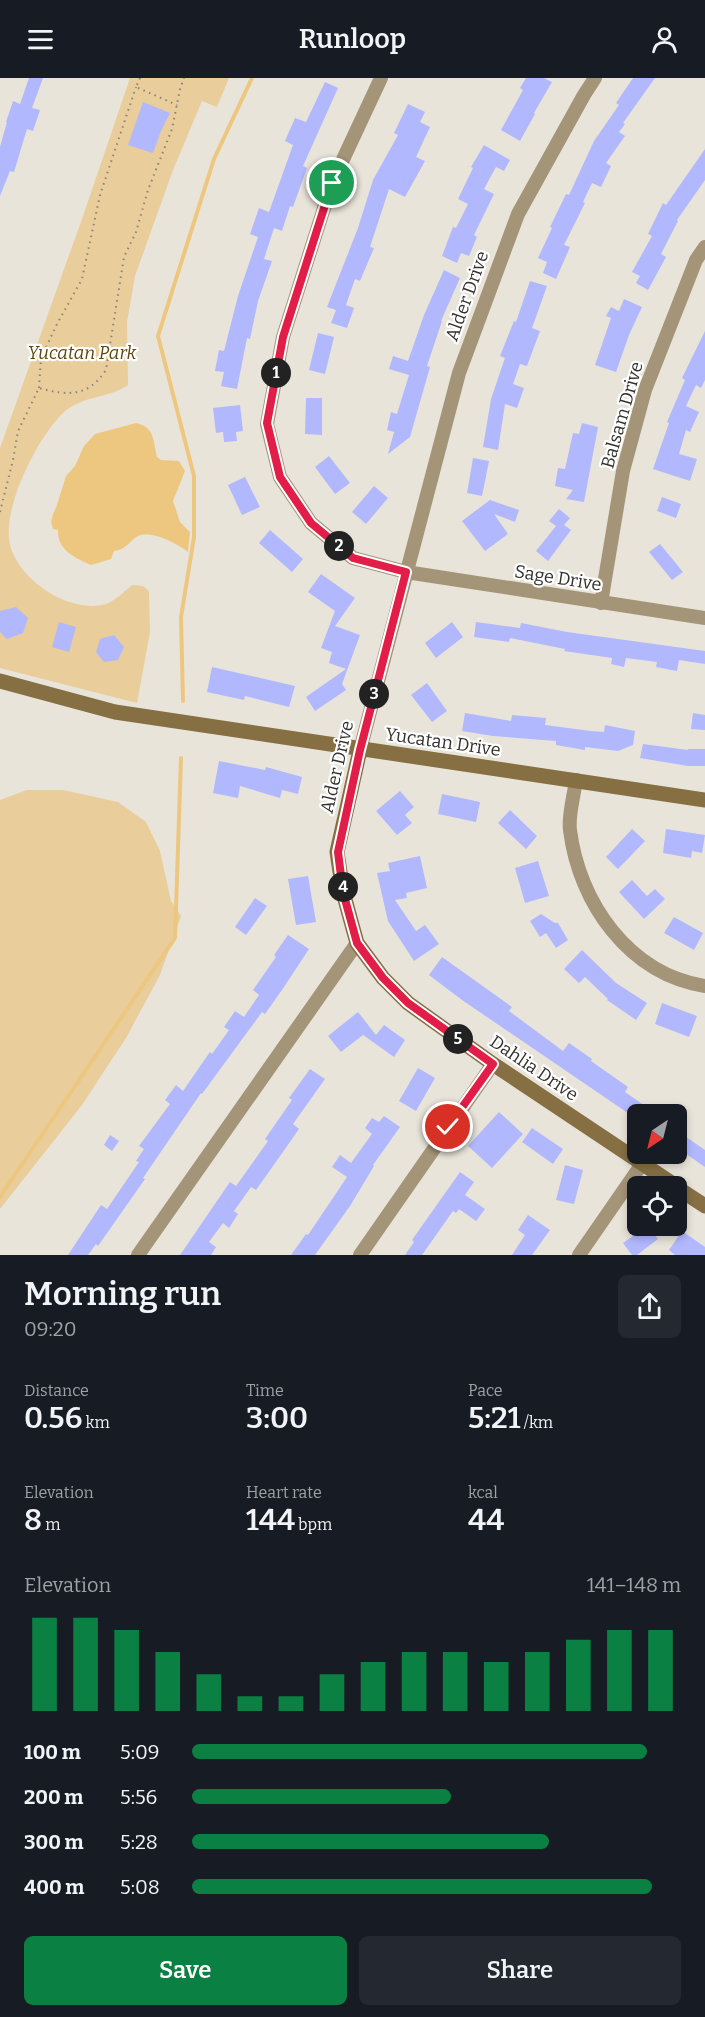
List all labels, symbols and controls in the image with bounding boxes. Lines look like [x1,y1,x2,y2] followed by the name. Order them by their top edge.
[24,23,57,56] icon: menu
[299,23,406,55] text: Runloop
[648,23,681,56] icon: person
[306,157,357,208] pin
[315,166,348,199] icon: arrive
[441,248,493,344] street label: Alder Drive
[28,342,137,364] park label: Yucatan Park
[261,358,291,388] pin: 1
[596,359,648,471] street label: Balsam Drive
[273,363,279,382] text: 1
[324,531,354,561] pin: 2
[334,536,344,555] text: 2
[513,560,603,596] street label: Sage Drive
[359,679,389,709] pin: 3
[369,684,379,703] text: 3
[316,719,358,815] street label: Alder Drive
[384,723,502,761] street label: Yucatan Drive
[328,872,358,902] pin: 4
[338,877,348,896] text: 4
[443,1024,473,1054] pin: 5
[454,1029,462,1048] text: 5
[486,1030,582,1106] street label: Dahlia Drive
[422,1101,473,1152] pin
[627,1104,687,1164] north arrow
[627,1104,687,1236] map controls
[431,1110,464,1143] icon: check
[627,1176,687,1236] button: locate
[24,1274,221,1314] text: Morning run
[618,1275,681,1338] button: share
[24,1317,76,1341] text: 09:20
[24,1381,89,1400] text: Distance
[246,1381,284,1400] text: Time
[468,1381,503,1400] text: Pace
[24,1400,82,1436] text: 0.56
[246,1400,308,1436] text: 3:00
[468,1400,520,1436] text: 5:21
[82,1413,110,1432] text: km
[520,1413,553,1432] text: /km
[24,1483,94,1502] text: Elevation
[246,1483,322,1502] text: Heart rate
[468,1483,498,1502] text: kcal
[24,1502,42,1538] text: 8
[246,1502,295,1538] text: 144
[468,1502,504,1538] text: 44
[42,1515,61,1534] text: m
[295,1515,332,1534] text: bpm
[24,1573,111,1597] text: Elevation
[587,1573,681,1597] text: 141–148 m
[24,1740,81,1764] text: 100 m
[120,1740,159,1764] text: 5:09
[24,1785,83,1809] text: 200 m
[120,1785,157,1809] text: 5:56
[24,1830,84,1854] text: 300 m
[120,1830,158,1854] text: 5:28
[24,1875,84,1899] text: 400 m
[120,1875,160,1899] text: 5:08
[24,1936,347,2005] button: Save
[359,1936,681,2005] button: Share

